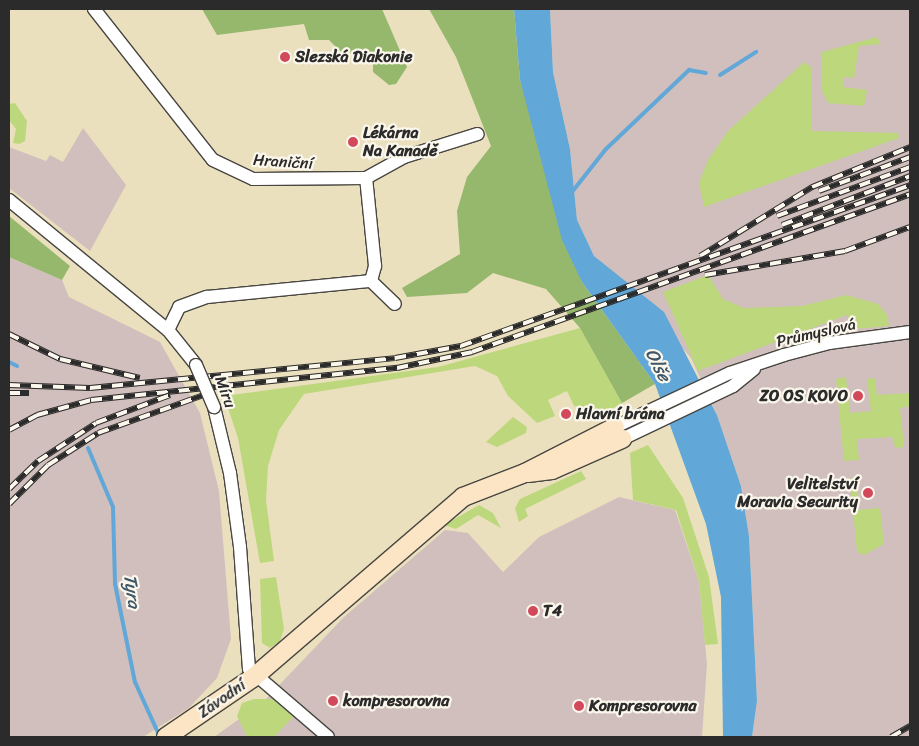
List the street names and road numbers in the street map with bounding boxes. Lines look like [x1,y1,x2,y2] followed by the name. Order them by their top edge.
[252,150,314,174] street label: Hraniční
[774,315,858,351] street label: Průmyslová
[210,373,240,411] street label: Míru
[194,676,250,722] street label: Závodní

